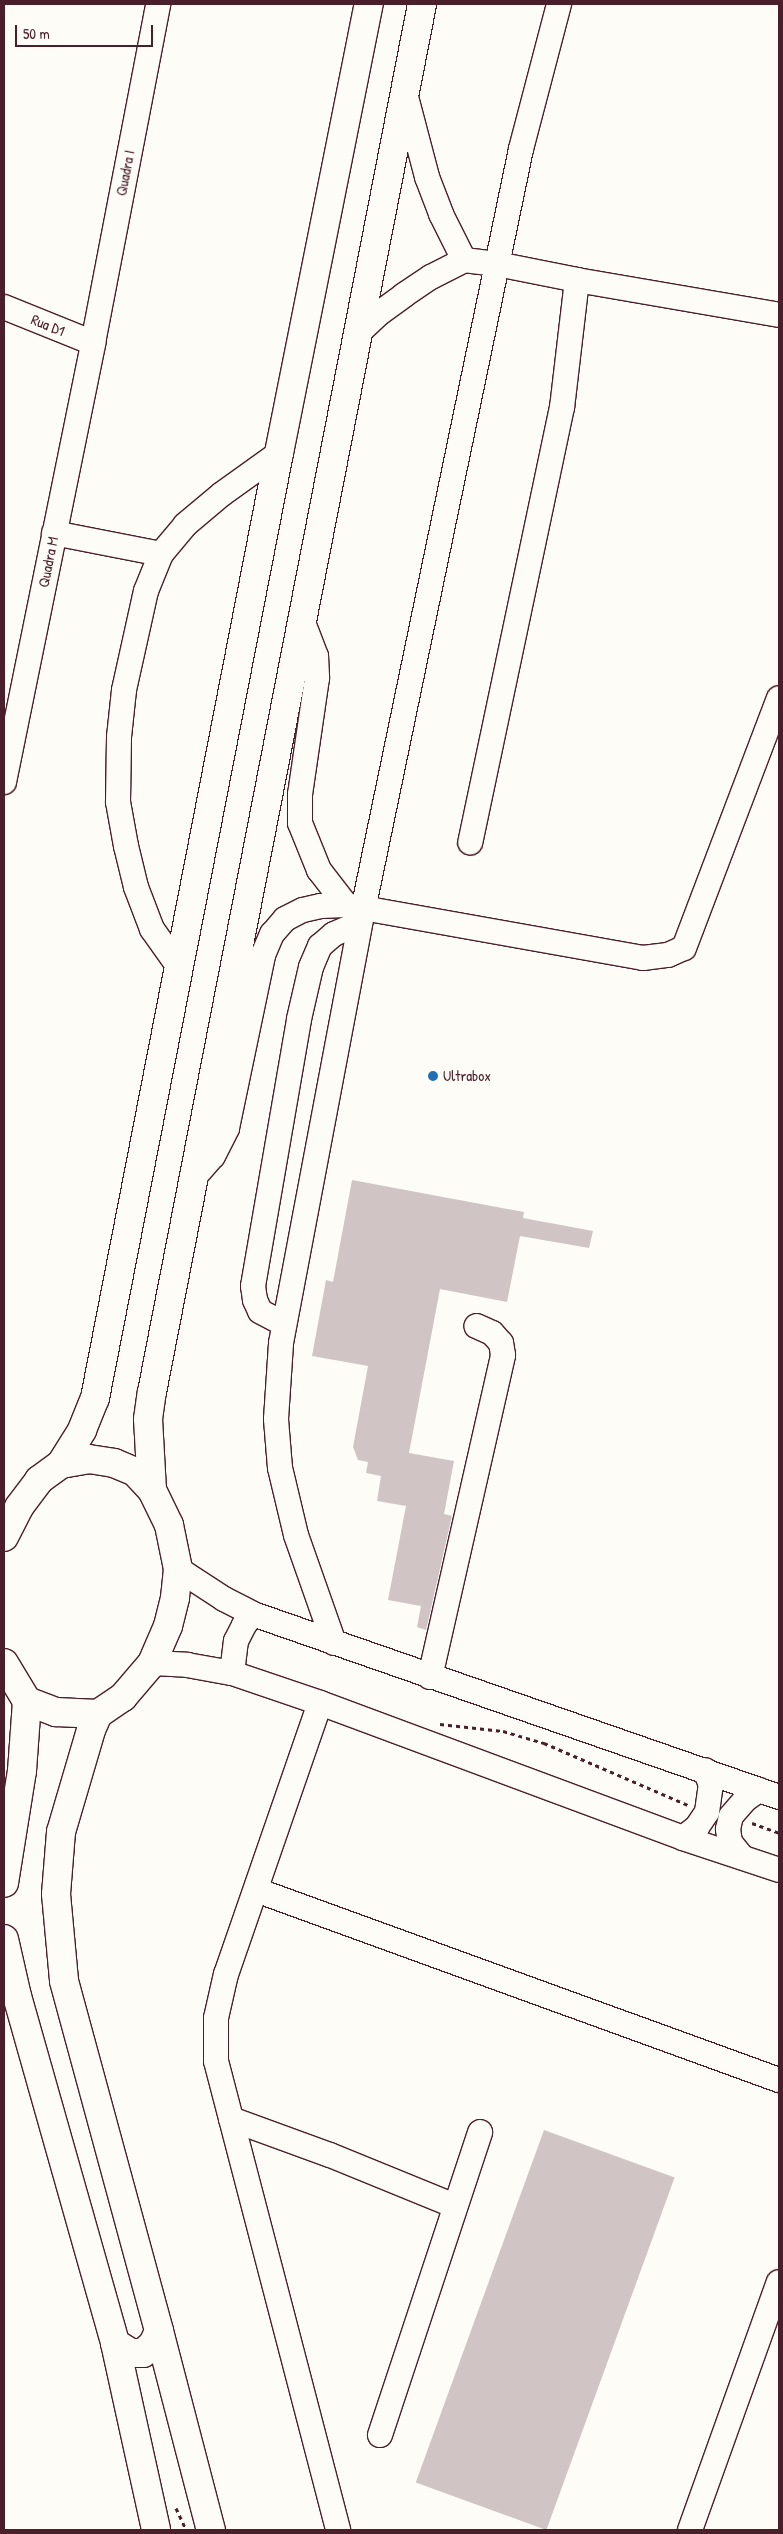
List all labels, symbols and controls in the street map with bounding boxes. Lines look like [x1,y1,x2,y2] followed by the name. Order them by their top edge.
[18,15,155,47] scale bar
[23,23,50,44] text: 50 m
[112,149,138,197] street label: Quadra I
[29,310,67,340] street label: Rua D1
[34,535,62,589] street label: Quadra M
[443,1067,491,1085] place label: Ultrabox
[427,1070,439,1082] marker: Ultrabox

